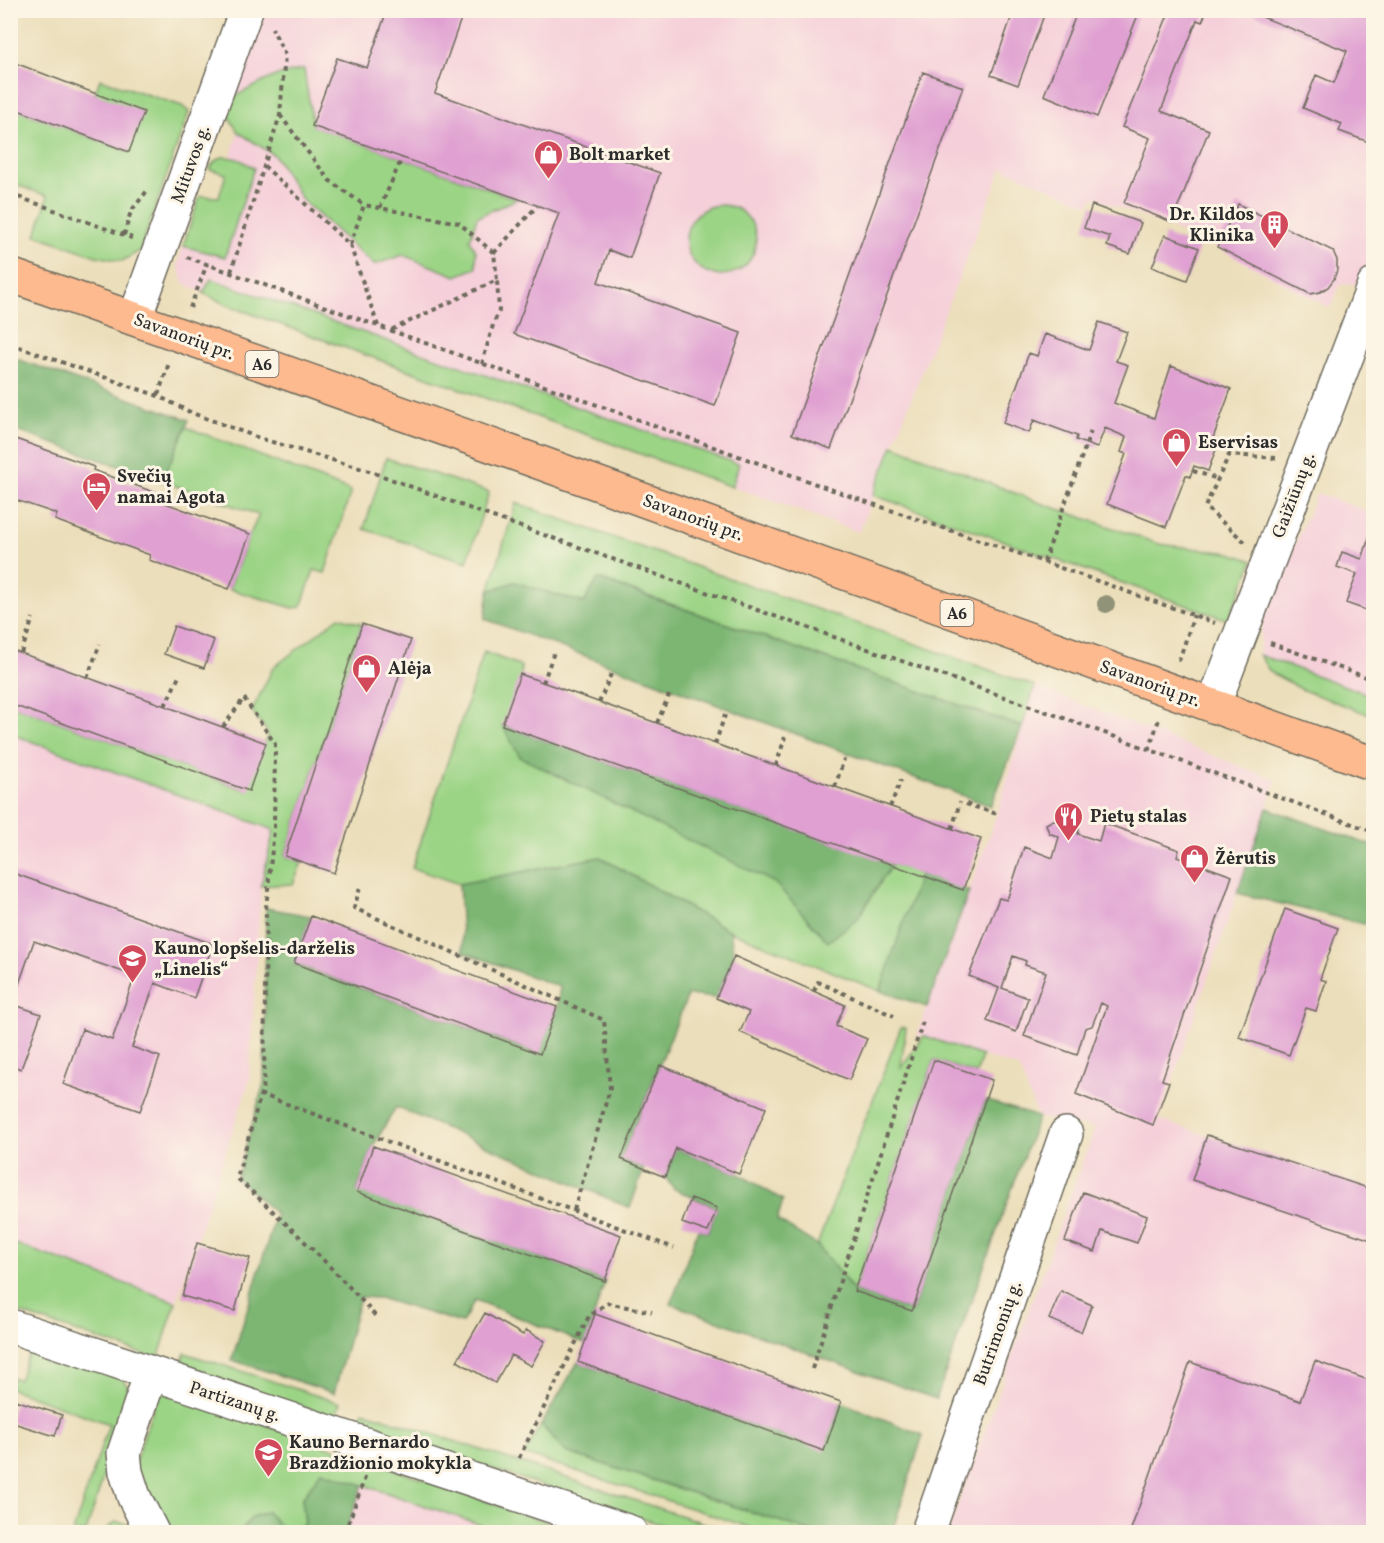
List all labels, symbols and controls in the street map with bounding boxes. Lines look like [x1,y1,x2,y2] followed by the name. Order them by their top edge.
[166,122,217,207] street label: Mituvos g.
[532,138,564,180] shop icon: Bolt market
[569,143,670,168] place label: Bolt market
[1169,203,1254,249] place label: Dr. Kildos Klinika
[1259,208,1291,250] building icon: Dr. Kildos Klinika
[130,308,237,367] street label: Savanorių pr.
[246,351,278,377] road number: A6
[1161,426,1193,468] shop icon: Eservisas
[1198,431,1278,456] place label: Eservisas
[1267,449,1322,542] street label: Gaižiūnų g.
[117,465,226,511] place label: Svečių namai Agota
[80,470,112,512] hotel icon: Svečių namai Agota
[639,489,746,548] street label: Savanorių pr.
[940,600,974,626] road number: A6
[351,652,383,694] shop icon: Alėja
[1096,655,1203,714] street label: Savanorių pr.
[388,657,432,682] place label: Alėja
[1053,800,1085,842] restaurant icon: Pietų stalas
[1090,805,1187,830] place label: Pietų stalas
[1178,842,1210,884] shop icon: Žėrutis
[1215,846,1276,872] place label: Žėrutis
[154,937,355,983] place label: Kauno lopšelis-darželis „Linelis“
[117,942,149,984] school or university icon: Kauno lopšelis-darželis „Linelis“
[968,1278,1029,1389] street label: Butrimonių g.
[186,1376,283,1429] street label: Partizanų g.
[289,1431,472,1477] place label: Kauno Bernardo Brazdžionio mokykla
[252,1436,284,1478] school or university icon: Kauno Bernardo Brazdžionio mokykla

